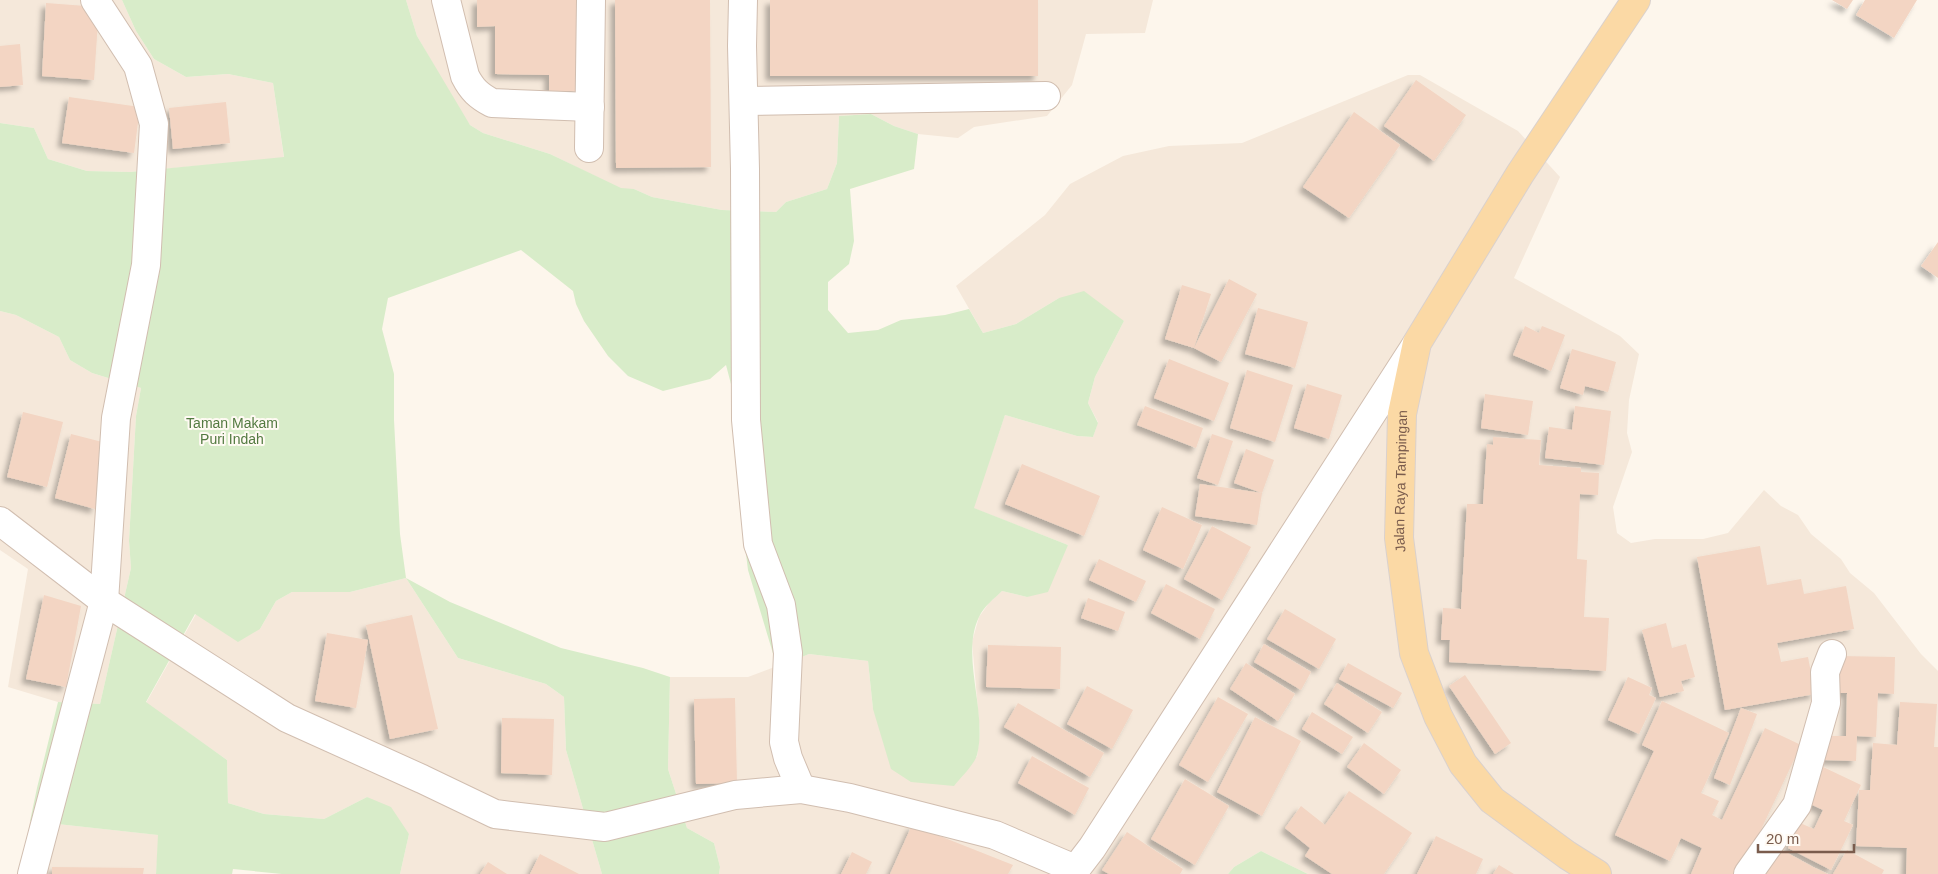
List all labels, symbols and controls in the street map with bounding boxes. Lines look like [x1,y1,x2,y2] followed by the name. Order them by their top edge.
[1391,410,1410,553] street label: Jalan Raya Tampingan
[186,415,278,447] park label: Taman Makam Puri Indah
[1758,822,1854,854] scale bar
[1766,830,1799,847] text: 20 m

